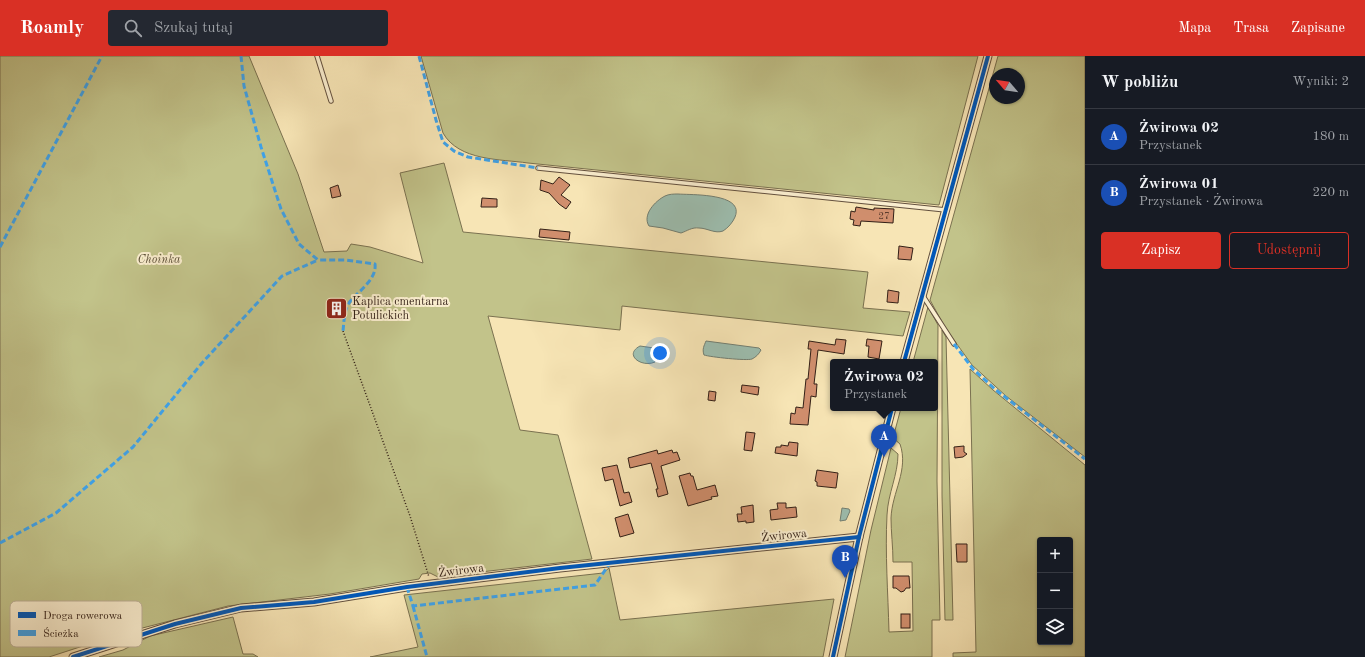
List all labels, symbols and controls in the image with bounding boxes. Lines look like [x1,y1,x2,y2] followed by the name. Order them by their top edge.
[108,10,388,46] search box
[122,17,144,39] icon: search
[20,19,84,38] text: Roamly
[154,21,233,36] text: Szukaj tutaj
[1178,21,1211,35] text: Mapa
[1233,21,1269,35] text: Trasa
[1291,21,1345,35] text: Zapisane
[989,68,1025,104] north arrow
[1101,74,1178,91] text: W pobliżu
[1293,75,1349,88] text: Wyniki: 2
[1139,121,1219,136] text: Żwirowa 02
[1109,130,1119,143] text: A
[1312,130,1349,143] text: 180 m
[1139,139,1202,152] text: Przystanek
[1139,177,1219,192] text: Żwirowa 01
[1109,186,1119,199] text: B
[1312,186,1349,199] text: 220 m
[1139,195,1263,208] text: Przystanek · Żwirowa
[878,211,890,221] house number: 27
[1101,232,1221,269] button: Zapisz
[1229,232,1349,269] button: Udostępnij
[138,254,181,266] park label: Choinka
[324,295,350,321] building icon: Kaplica cmentarna Potulickich
[352,296,449,322] place label: Kaplica cmentarna Potulickich
[650,343,670,363] your location
[830,359,938,411] popup
[844,370,924,385] text: Żwirowa 02
[844,388,907,401] text: Przystanek
[871,424,897,457] pin: A
[760,524,808,544] street label: Żwirowa
[1037,537,1073,645] map controls
[1037,537,1073,573] button: +
[832,545,858,578] pin: B
[437,558,485,580] street label: Żwirowa
[1037,573,1073,609] button: −
[10,601,142,647] legend
[1037,609,1073,645] button: layers
[43,611,123,622] text: Droga rowerowa
[43,627,79,640] text: Ścieżka

